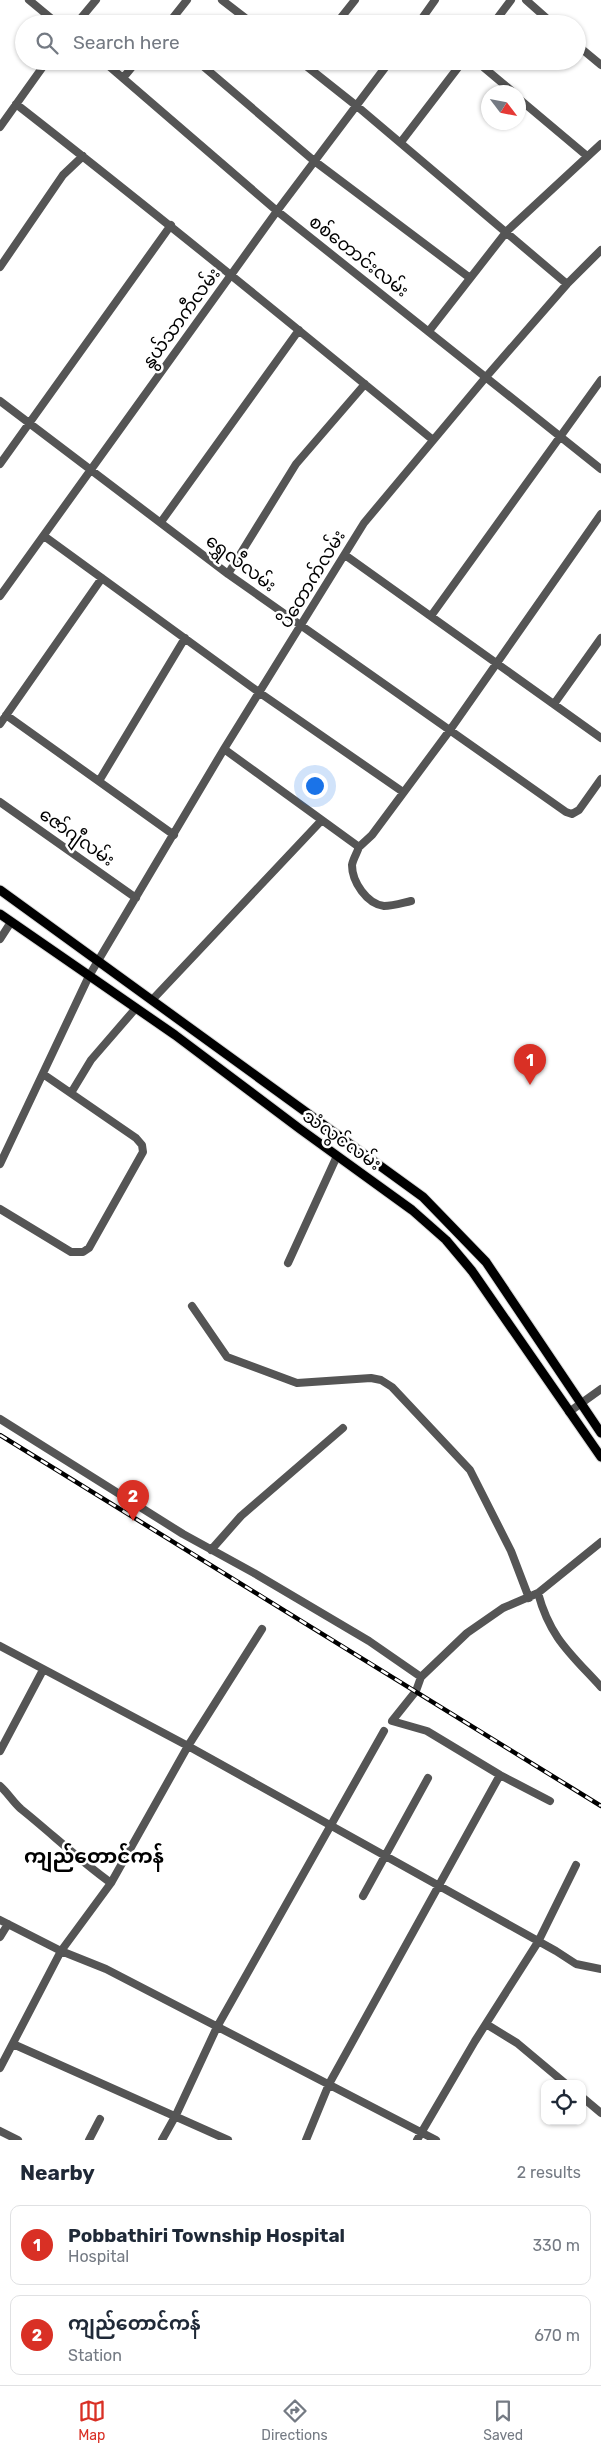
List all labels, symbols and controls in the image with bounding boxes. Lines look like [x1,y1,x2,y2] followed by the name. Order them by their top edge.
[15,15,586,70] search box
[33,29,61,57] icon: search
[73,31,180,54] text: Search here
[481,85,526,130] north arrow
[305,209,414,302] street label: စစ်တောင်းလမ်း
[135,262,228,375] street label: နွယ်သာကီလမ်း
[272,524,350,632] street label: ပိတောက်လမ်း
[199,527,282,600] street label: ရွှေလီလမ်း
[302,773,328,799] your location
[33,801,121,874] street label: ဇော်ဂျီလမ်း
[514,1044,546,1085] pin: 1
[296,1103,387,1178] street label: သံလွင်လမ်း
[117,1480,149,1521] pin: 2
[24,1843,164,1873] district label: ကျည်တောင်ကန်
[541,2080,586,2125] map controls
[541,2080,586,2125] button: locate
[20,2160,95,2185] text: Nearby
[517,2163,581,2182] text: 2 results
[68,2224,345,2247] text: Pobbathiri Township Hospital
[33,2236,41,2255] text: 1
[532,2236,580,2255] text: 330 m
[68,2247,129,2266] text: Hospital
[68,2312,201,2335] text: ကျည်တောင်ကန်
[32,2326,42,2345] text: 2
[534,2326,580,2345] text: 670 m
[68,2346,122,2365] text: Station
[78,2397,106,2444] tab: Map
[261,2397,328,2444] tab: Directions
[483,2397,523,2444] tab: Saved

